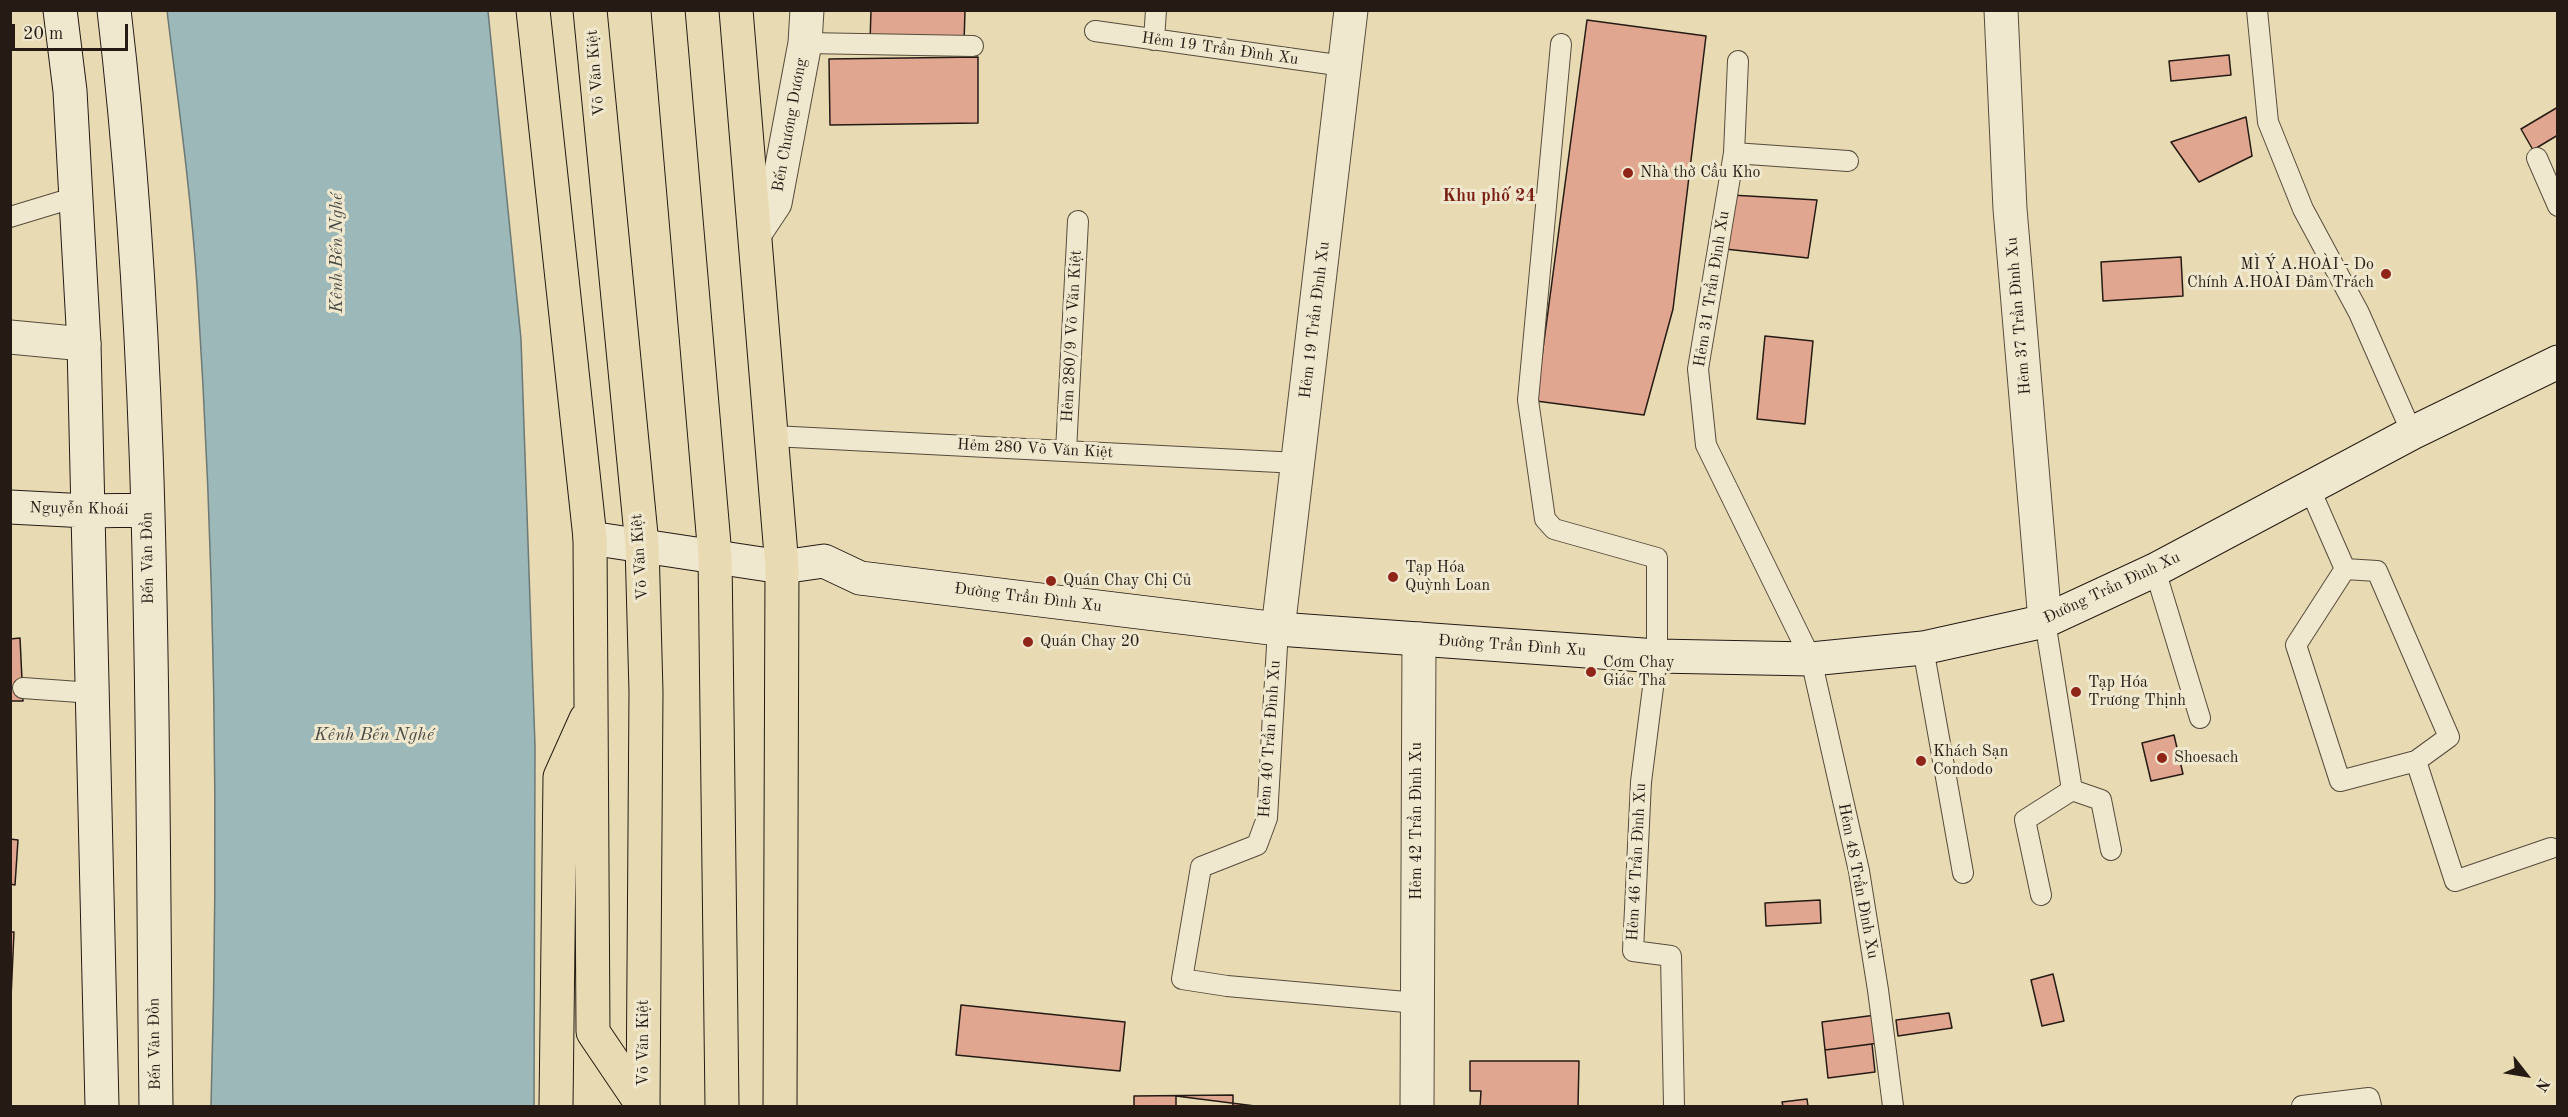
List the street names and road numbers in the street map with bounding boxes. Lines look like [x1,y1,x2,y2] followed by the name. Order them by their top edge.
[1140,28,1300,70] street label: Hẻm 19 Trần Đình Xu
[583,29,609,117] street label: Võ Văn Kiệt
[769,57,811,193] street label: Bến Chương Dương
[1690,209,1734,369] street label: Hẻm 31 Trần Đinh Xu
[2003,236,2035,396] street label: Hẻm 37 Trần Ðình Xu
[1296,240,1334,400] street label: Hẻm 19 Trần Ðình Xu
[1058,249,1086,423] street label: Hẻm 280/9 Võ Văn Kiệt
[957,435,1113,463] street label: Hẻm 280 Võ Văn Kiệt
[29,499,129,519] street label: Nguyễn Khoái
[138,511,158,605] street label: Bến Vân Đồn
[627,513,653,601] street label: Võ Văn Kiệt
[2041,548,2183,628] street label: Đường Trần Ðình Xu
[953,579,1103,617] street label: Đường Trần Ðình Xu
[1437,631,1587,661] street label: Đường Trần Ðình Xu
[1255,659,1285,819] street label: Hẻm 40 Trần Đình Xu
[1407,742,1427,900] street label: Hẻm 42 Trần Ðình Xu
[1623,783,1651,941] street label: Hẻm 46 Trần Ðình Xu
[1833,802,1883,960] street label: Hẻm 48 Trần Ðình Xu
[145,997,165,1091] street label: Bến Vân Đồn
[634,1000,654,1086] street label: Võ Văn Kiệt

